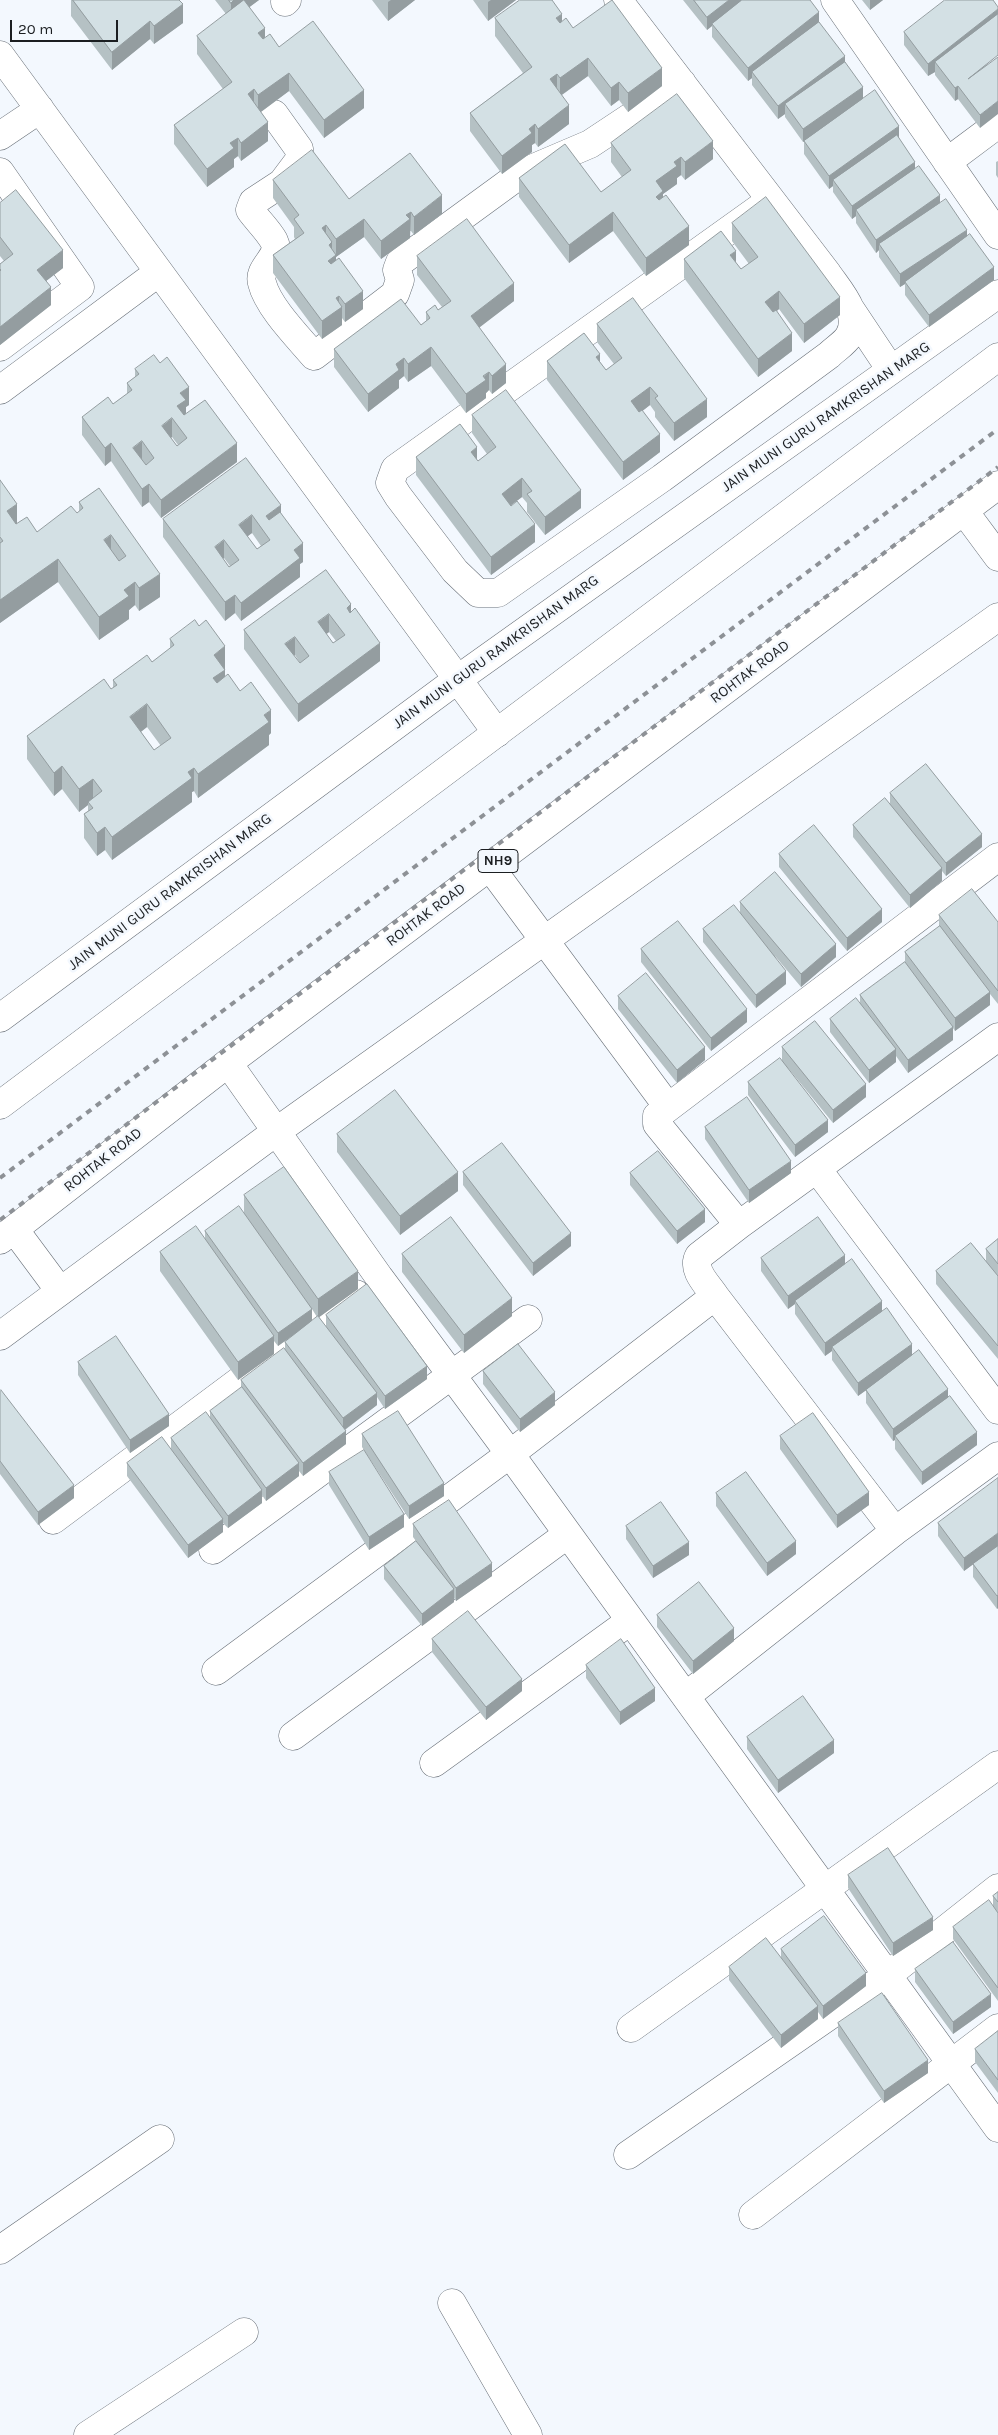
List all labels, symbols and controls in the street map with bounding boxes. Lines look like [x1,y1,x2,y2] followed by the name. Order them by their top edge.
[12,10,120,42] scale bar
[18,20,53,38] text: 20 m
[718,338,934,496] street label: JAIN MUNI GURU RAMKRISHAN MARG
[390,571,602,733] street label: JAIN MUNI GURU RAMKRISHAN MARG
[707,636,793,708] street label: ROHTAK ROAD
[65,810,275,974] street label: JAIN MUNI GURU RAMKRISHAN MARG
[478,849,518,872] road number: NH9
[383,879,469,951] street label: ROHTAK ROAD
[60,1124,146,1196] street label: ROHTAK ROAD

